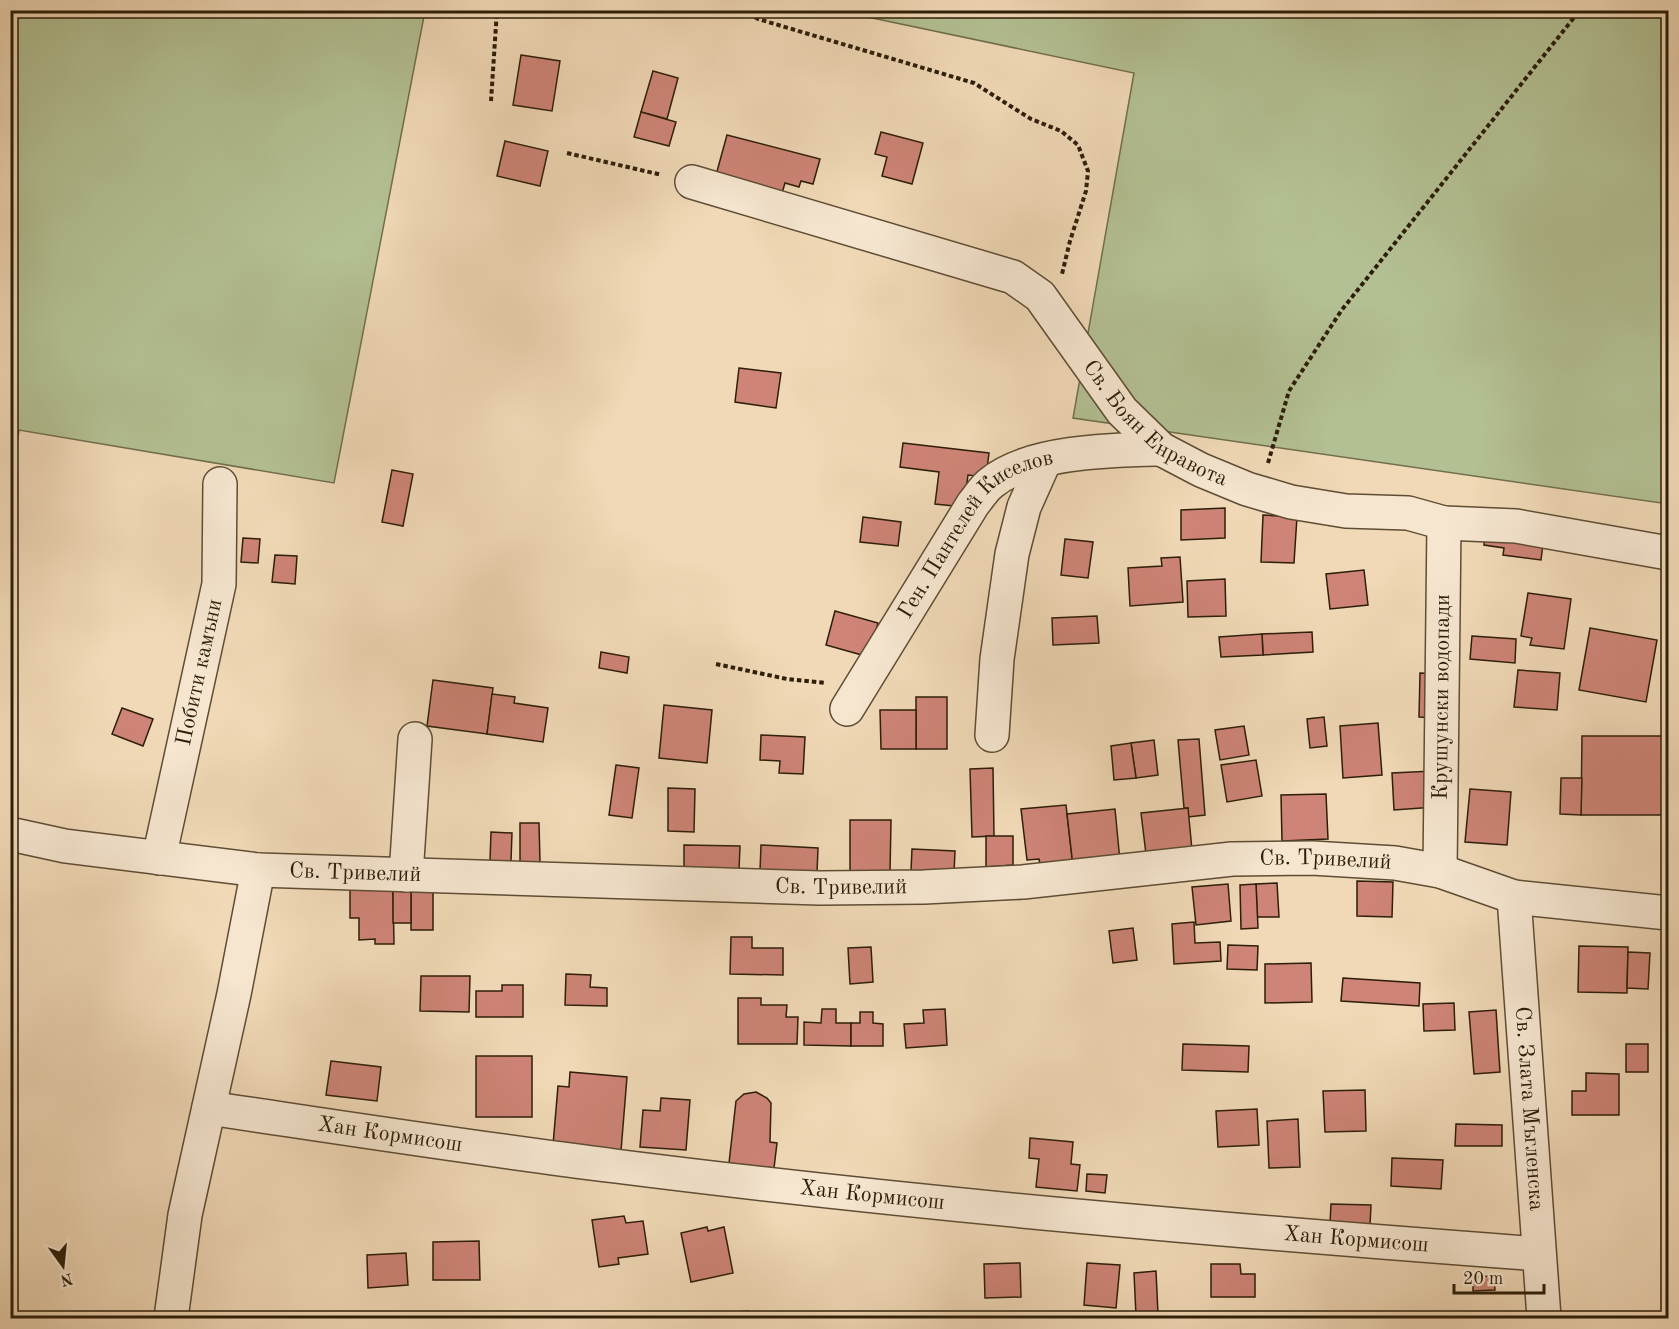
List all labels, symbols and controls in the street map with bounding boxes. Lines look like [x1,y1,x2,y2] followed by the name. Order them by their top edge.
[1079,357,1231,491] street label: Св. Боян Енравота
[894,447,1055,623] street label: Ген. Пантелей Киселов
[1430,594,1454,800] street label: Крушунски водопади
[173,597,226,748] street label: Побити камъни
[1259,847,1392,874] street label: Св. Тривелий
[289,860,422,886] street label: Св. Тривелий
[775,876,907,899] street label: Св. Тривелий
[1511,1006,1547,1212] street label: Св. Злата Мъгленска
[316,1113,464,1156] street label: Хан Кормисош
[798,1177,946,1214] street label: Хан Кормисош
[1283,1223,1430,1257] street label: Хан Кормисош
[33,1236,93,1296] north arrow
[1454,1257,1544,1295] scale bar
[58,1269,74,1288] text: N
[1463,1270,1503,1288] text: 20 m

